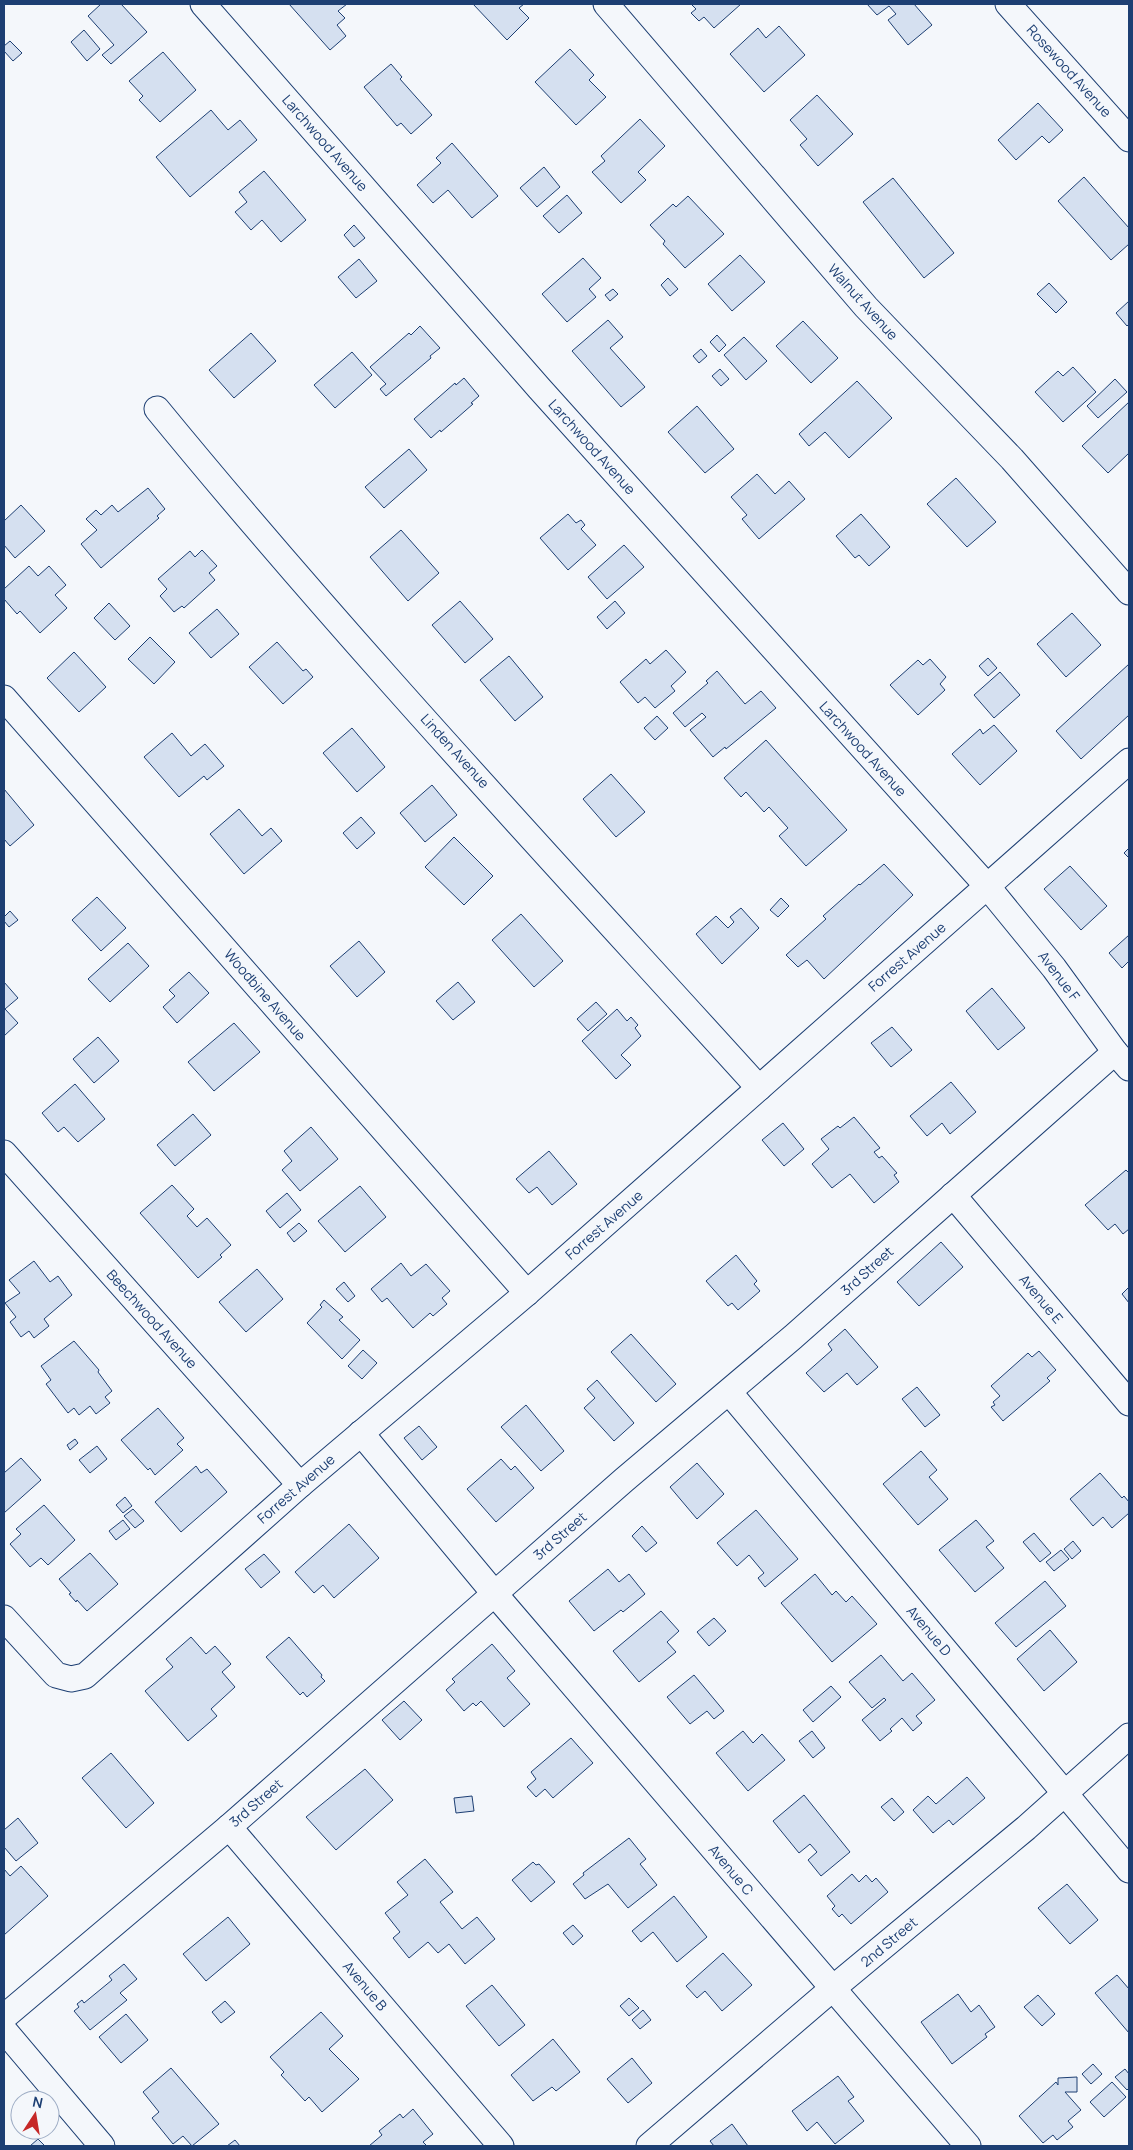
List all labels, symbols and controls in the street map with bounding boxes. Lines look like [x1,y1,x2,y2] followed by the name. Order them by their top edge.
[1023,20,1116,121] street label: Rosewood Avenue
[278,90,373,195] street label: Larchwood Avenue
[824,259,903,344] street label: Walnut Avenue
[545,395,640,498] street label: Larchwood Avenue
[816,697,911,800] street label: Larchwood Avenue
[417,709,494,792] street label: Linden Avenue
[864,918,949,996] street label: Forrest Avenue
[220,945,311,1045] street label: Woodbine Avenue
[1034,947,1084,1004] street label: Avenue F
[561,1186,646,1264] street label: Forrest Avenue
[836,1242,897,1299] street label: 3rd Street
[103,1265,202,1372] street label: Beechwood Avenue
[1015,1270,1068,1327] street label: Avenue E
[253,1450,338,1528] street label: Forrest Avenue
[529,1507,591,1564] street label: 3rd Street
[903,1602,956,1660] street label: Avenue D
[225,1774,287,1831] street label: 3rd Street
[705,1840,758,1899] street label: Avenue C
[856,1912,921,1971] street label: 2nd Street
[339,1957,392,2015] street label: Avenue B
[10,2090,60,2140] north arrow
[31,2091,45,2112] text: N

